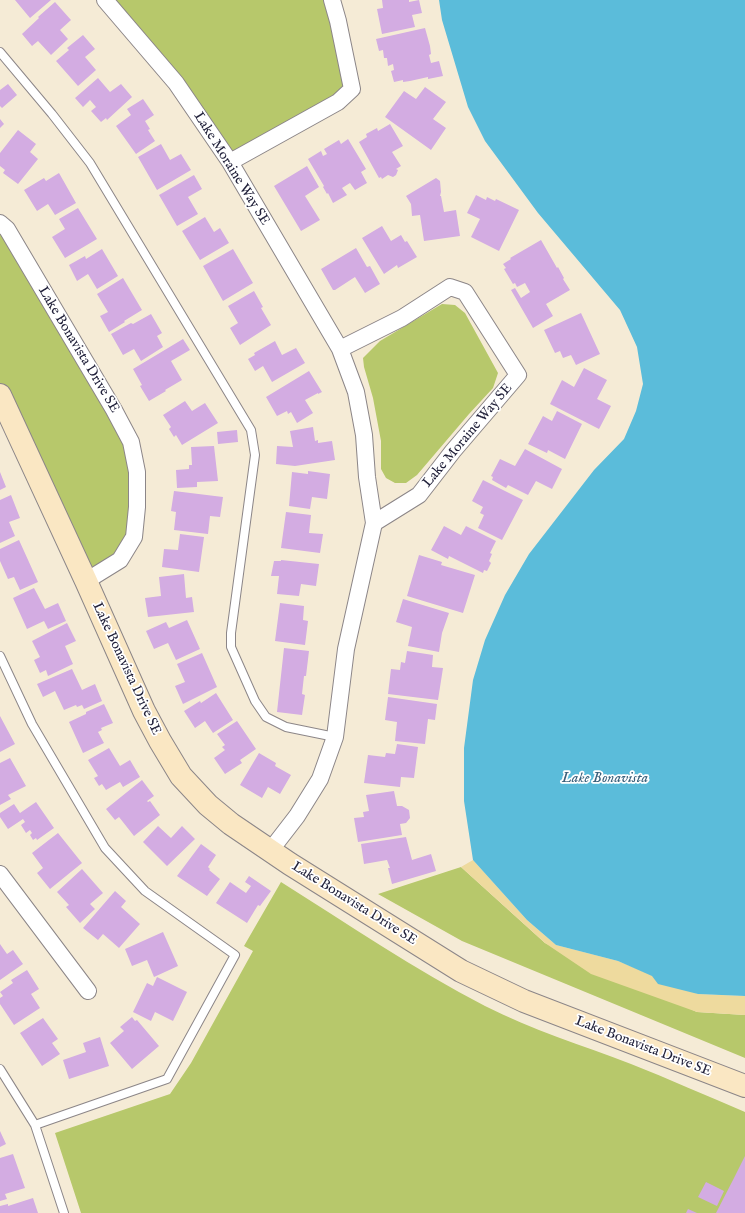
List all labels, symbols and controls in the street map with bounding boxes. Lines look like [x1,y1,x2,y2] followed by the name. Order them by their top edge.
[189,109,273,229] street label: Lake Moraine Way SE
[34,284,122,416] street label: Lake Bonavista Drive SE
[420,381,516,491] street label: Lake Moraine Way SE
[88,600,164,738] street label: Lake Bonavista Drive SE
[562,770,648,788] water label: Lake Bonavista
[288,859,420,949] street label: Lake Bonavista Drive SE
[573,1013,713,1081] street label: Lake Bonavista Drive SE

